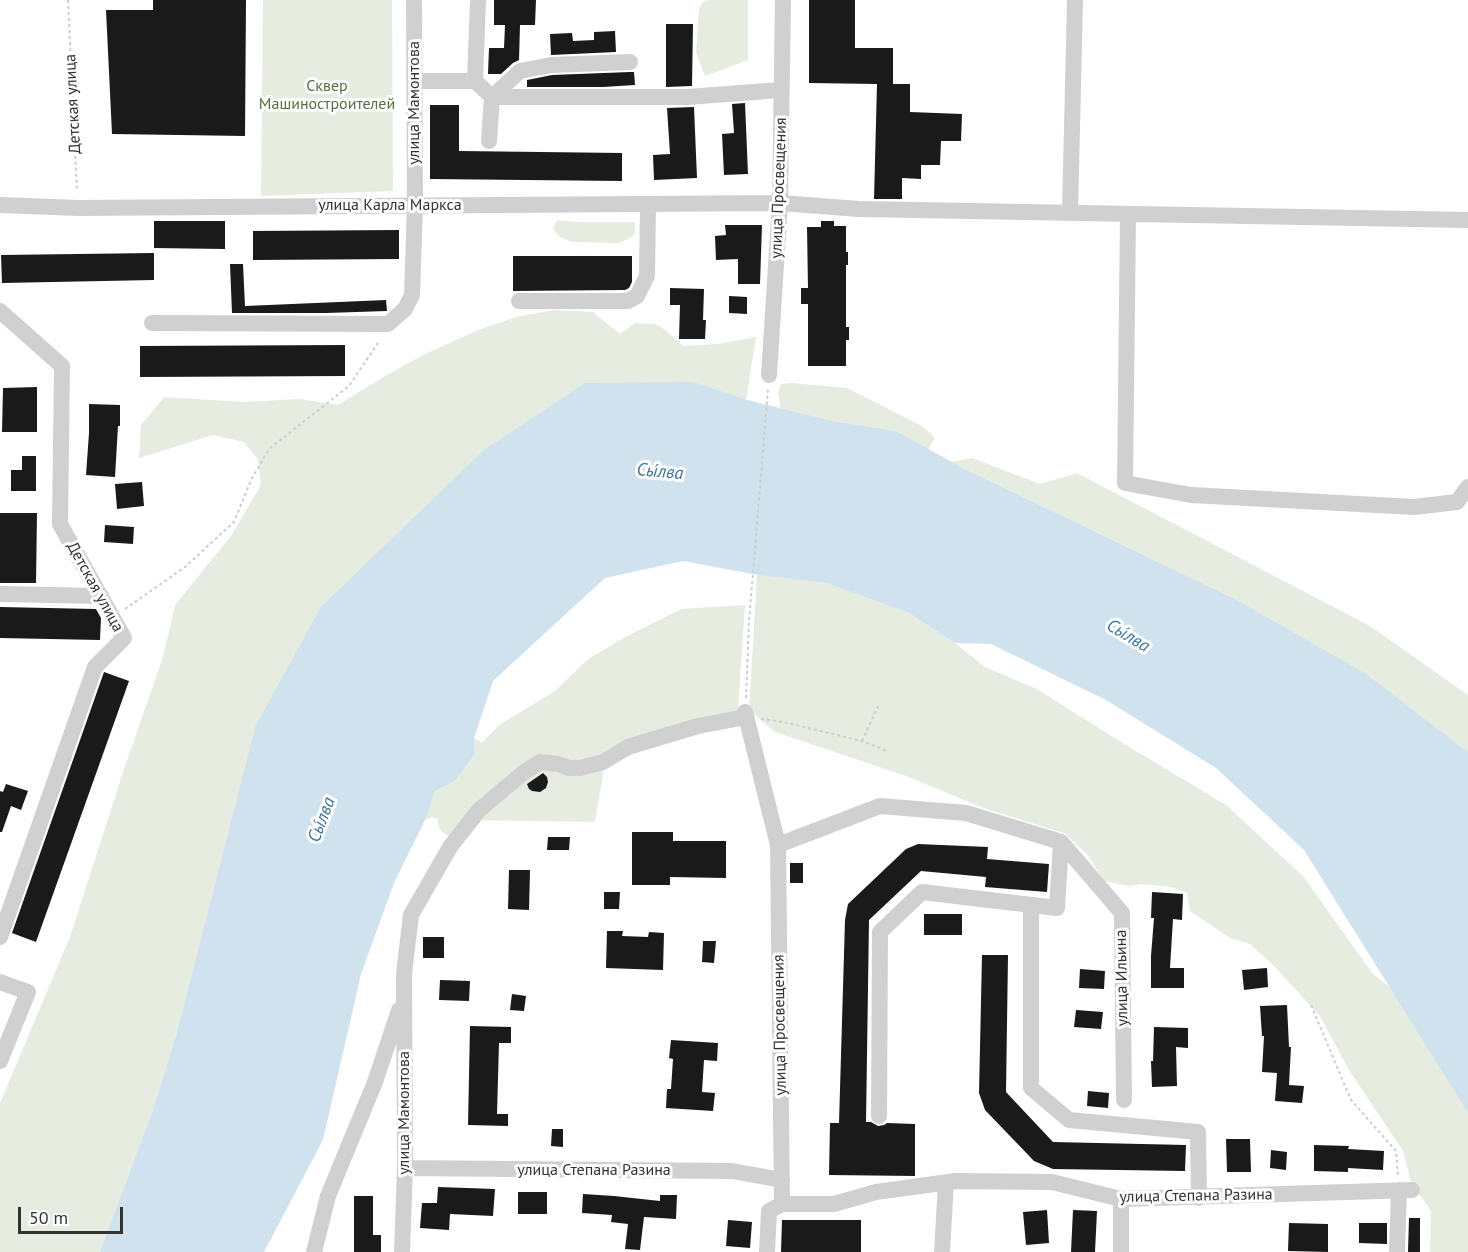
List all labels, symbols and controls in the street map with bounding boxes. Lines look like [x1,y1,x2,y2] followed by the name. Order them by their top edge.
[404,41,424,165] street label: улица Мамонтова
[61,54,85,154] street label: Детская улица
[259,76,395,114] park label: Сквер Машиностроителей
[767,117,791,259] street label: улица Просвещения
[318,195,462,215] street label: улица Карла Маркса
[636,459,684,485] water label: Сы́лва
[62,539,128,635] street label: Детская улица
[1102,615,1154,657] water label: Сы́лва
[304,794,340,846] water label: Сы́лва
[1112,930,1132,1026] street label: улица Ильина
[769,954,791,1096] street label: улица Просвещения
[394,1051,414,1175] street label: улица Мамонтова
[517,1160,671,1180] street label: улица Степана Разина
[1119,1185,1273,1207] street label: улица Степана Разина
[21,1195,126,1233] scale bar
[29,1206,68,1229] text: 50 m

